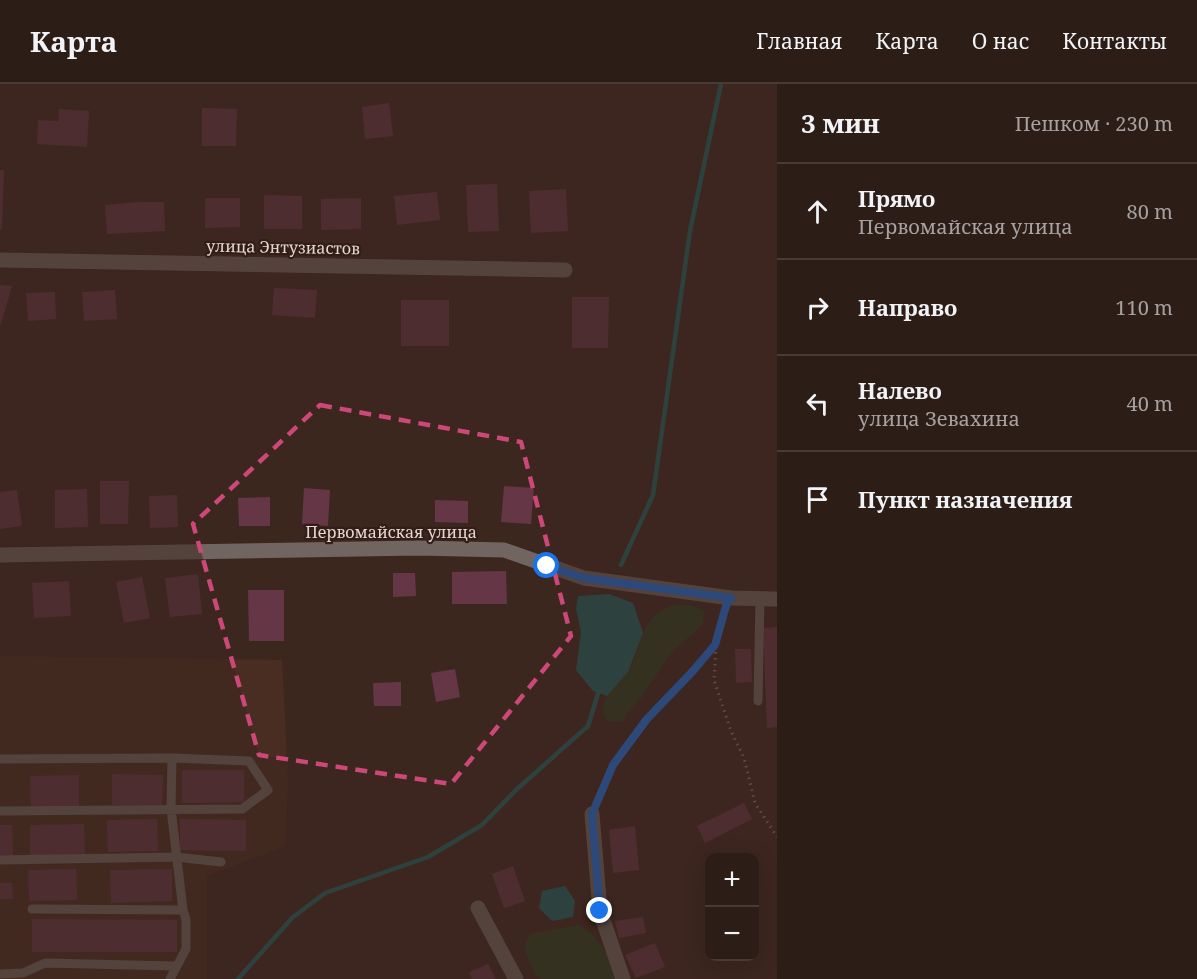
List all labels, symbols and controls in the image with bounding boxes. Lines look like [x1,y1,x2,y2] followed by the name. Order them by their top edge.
[30,22,117,60] text: Карта
[756,27,843,55] text: Главная
[876,27,939,55] text: Карта
[972,27,1029,55] text: О нас
[1062,27,1167,55] text: Контакты
[801,105,880,141] text: 3 мин
[1015,110,1173,137] text: Пешком · 230 m
[858,183,935,213] text: Прямо
[801,195,834,228] icon: ahead
[1127,198,1173,225] text: 80 m
[858,213,1073,240] text: Первомайская улица
[206,235,360,259] street label: улица Энтузиастов
[801,291,834,324] icon: right
[858,292,957,322] text: Направо
[1115,294,1173,321] text: 110 m
[858,375,942,405] text: Налево
[801,387,834,420] icon: left
[1127,390,1173,417] text: 40 m
[858,405,1020,432] text: улица Зевахина
[801,483,834,516] icon: arrive
[858,484,1072,514] text: Пункт назначения
[305,521,477,543] street label: Первомайская улица
[533,552,559,578] route start
[705,853,759,961] map controls
[705,853,759,907] button: +
[586,897,612,923] route end
[705,907,759,961] button: −

